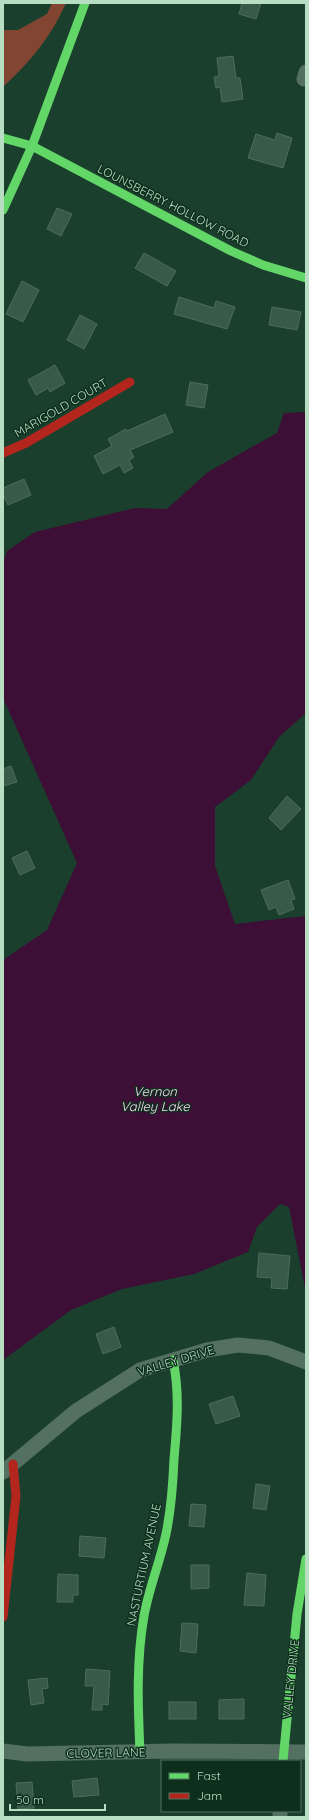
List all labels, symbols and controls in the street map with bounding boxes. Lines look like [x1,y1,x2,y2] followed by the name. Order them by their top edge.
[95,161,252,251] street label: LOUNSBERRY HOLLOW ROAD
[11,375,110,440] street label: MARIGOLD COURT
[120,1083,190,1114] water label: Vernon Valley Lake
[136,1342,216,1379] street label: VALLEY DRIVE
[123,1502,164,1627] street label: NASTURTIUM AVENUE
[279,1639,302,1719] street label: VALLEY DRIVE
[66,1744,146,1761] street label: CLOVER LANE
[161,1760,301,1812] legend
[197,1768,221,1783] text: Fast
[10,1786,105,1812] scale bar
[197,1788,222,1803] text: Jam
[16,1792,44,1807] text: 50 m

